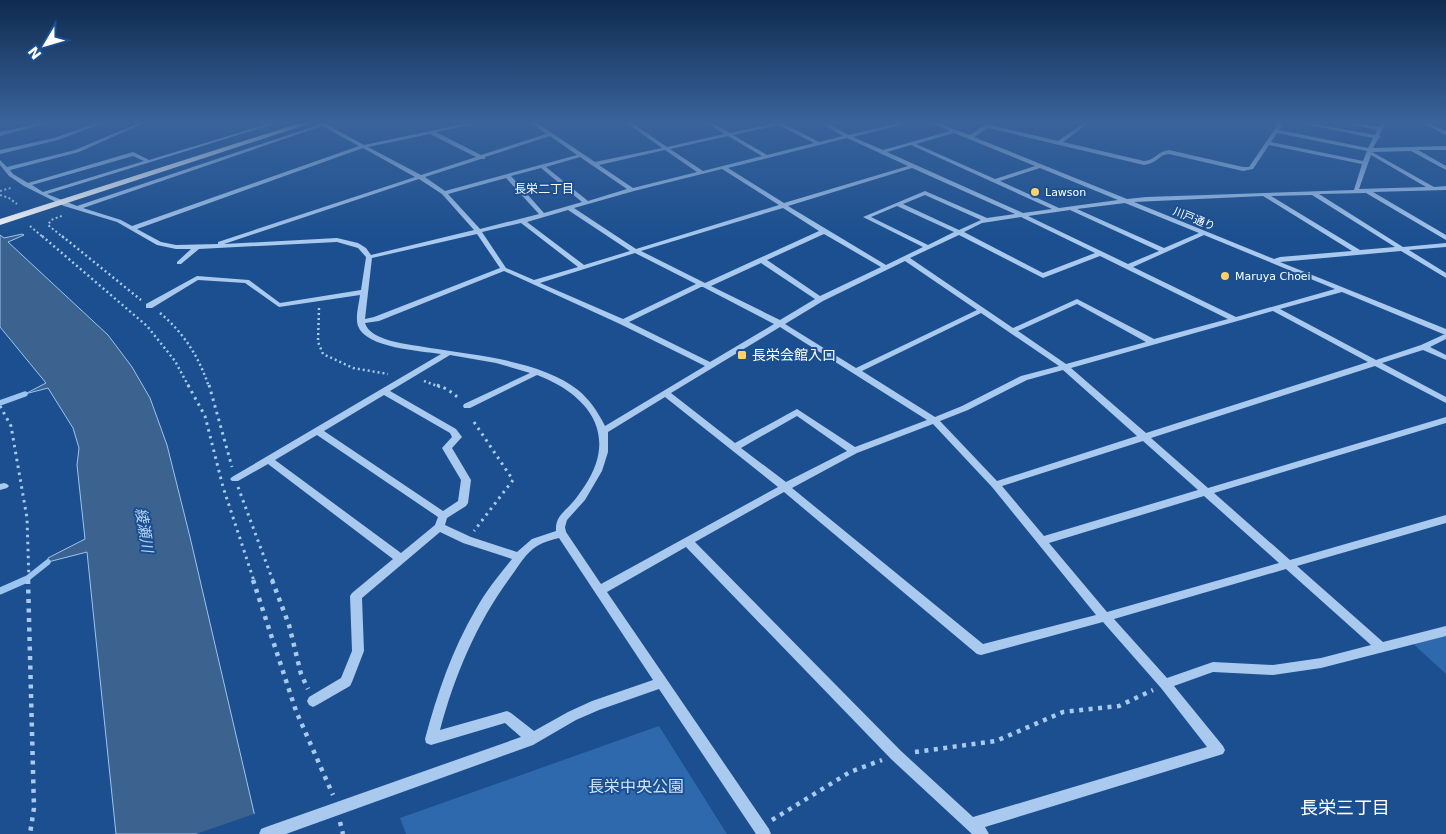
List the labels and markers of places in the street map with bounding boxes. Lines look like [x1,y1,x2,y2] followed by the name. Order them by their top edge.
[1029,186,1041,198] marker: Lawson
[1045,186,1086,199] place label: Lawson
[1219,270,1231,282] marker: Maruya Choei
[1235,270,1311,283] place label: Maruya Choei
[752,347,836,363] place label: 長栄会館入口
[736,349,748,361] marker: 長栄会館入口

